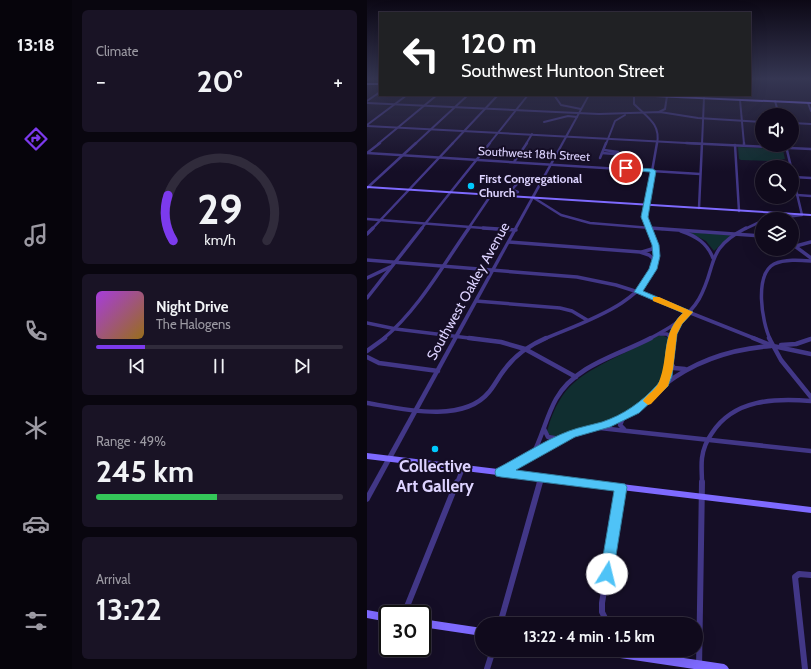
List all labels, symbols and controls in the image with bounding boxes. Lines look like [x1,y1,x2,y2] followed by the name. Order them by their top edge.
[461,26,537,60] text: 120 m
[395,28,447,80] icon: left
[17,34,55,56] text: 13:18
[96,43,138,59] text: Climate
[461,60,664,82] text: Southwest Huntoon Street
[197,63,242,100] text: 20°
[96,68,106,95] text: −
[333,68,343,95] text: +
[755,108,799,256] map controls
[755,108,799,152] button: sound
[22,125,50,153] icon: directions
[478,143,590,164] street label: Southwest 18th Street
[609,151,643,185] pin
[615,157,637,179] icon: arrive
[755,160,799,204] button: search
[479,171,582,200] place label: First Congregational Church
[466,181,476,191] marker: First Congregational Church
[197,183,242,233] text: 29
[755,212,799,256] button: layers
[423,219,513,363] street label: Southwest Oakley Avenue
[22,221,50,249] icon: music
[204,230,235,248] text: km/h
[156,298,229,316] text: Night Drive
[156,316,231,332] text: The Halogens
[22,317,50,345] icon: phone
[126,355,148,377] icon: previous
[208,355,230,377] icon: pause
[291,355,313,377] icon: next
[22,414,50,442] icon: climate
[96,433,166,449] text: Range · 49%
[430,444,440,454] marker: Collective Art Gallery
[96,453,194,490] text: 245 km
[396,456,475,496] place label: Collective Art Gallery
[22,510,50,538] icon: car
[586,553,628,595] position arrow
[96,571,131,587] text: Arrival
[96,591,162,628] text: 13:22
[379,605,431,657] speed limit sign: 30
[22,607,50,635] icon: filters
[523,628,655,646] text: 13:22 · 4 min · 1.5 km

